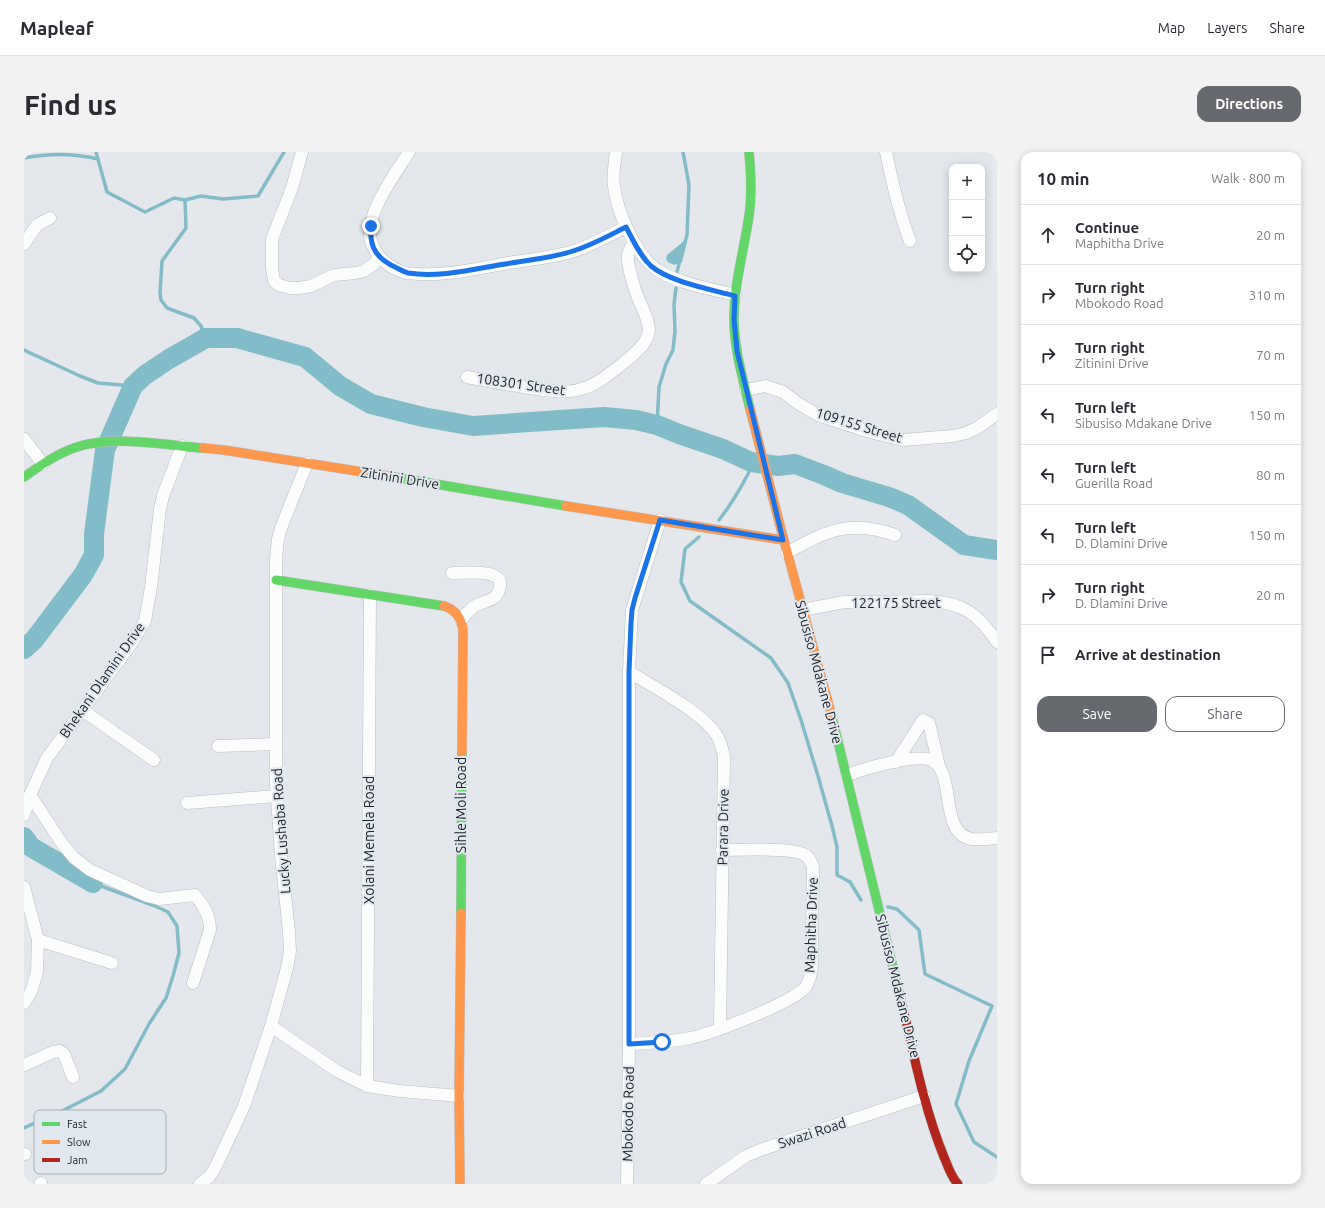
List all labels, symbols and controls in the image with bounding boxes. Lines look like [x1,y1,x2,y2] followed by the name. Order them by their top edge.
[20,17,93,39] text: Mapleaf
[1158,20,1185,36] text: Map
[1207,20,1247,36] text: Layers
[1269,20,1305,36] text: Share
[1197,86,1301,122] button: Directions
[24,89,117,120] text: Find us
[949,164,985,272] map controls
[949,164,985,200] button: +
[1037,169,1090,188] text: 10 min
[1211,171,1285,185] text: Walk · 800 m
[949,200,985,236] button: −
[362,217,380,235] route end
[1075,219,1139,236] text: Continue
[1037,224,1059,246] icon: ahead
[1256,228,1285,242] text: 20 m
[949,236,985,272] button: locate
[1075,236,1164,250] text: Maphitha Drive
[1075,279,1145,296] text: Turn right
[1037,284,1059,306] icon: right
[1249,288,1285,302] text: 310 m
[1075,296,1164,310] text: Mbokodo Road
[1075,339,1145,356] text: Turn right
[1037,344,1059,366] icon: right
[1256,348,1285,362] text: 70 m
[1075,356,1149,370] text: Zitinini Drive
[475,370,567,398] street label: 108301 Street
[1075,399,1136,416] text: Turn left
[814,404,905,446] street label: 109155 Street
[1037,404,1059,426] icon: left
[1249,408,1285,422] text: 150 m
[1075,416,1212,430] text: Sibusiso Mdakane Drive
[1075,459,1136,476] text: Turn left
[360,464,440,492] street label: Zitinini Drive
[1037,464,1059,486] icon: left
[1256,468,1285,482] text: 80 m
[1075,476,1153,490] text: Guerilla Road
[1075,519,1136,536] text: Turn left
[1037,524,1059,546] icon: left
[1249,528,1285,542] text: 150 m
[1075,536,1168,550] text: D. Dlamini Drive
[1075,579,1145,596] text: Turn right
[1037,584,1059,606] icon: right
[1256,588,1285,602] text: 20 m
[851,595,941,611] street label: 122175 Street
[1075,596,1168,610] text: D. Dlamini Drive
[792,599,846,745] street label: Sibusiso Mdakane Drive
[56,619,148,741] street label: Bhekani Dlamini Drive
[1037,644,1059,666] icon: arrive
[1075,646,1221,663] text: Arrive at destination
[1037,696,1157,732] button: Save
[1165,696,1285,732] button: Share
[453,757,469,853] street label: Sihle Moli Road
[269,768,293,894] street label: Lucky Lushaba Road
[361,776,377,904] street label: Xolani Memela Road
[714,788,732,866] street label: Parara Drive
[801,877,821,973] street label: Maphitha Drive
[872,912,924,1060] street label: Sibusiso Mdakane Drive
[653,1033,671,1051] route start
[619,1066,637,1162] street label: Mbokodo Road
[34,1110,166,1174] legend
[776,1114,848,1152] street label: Swazi Road
[67,1118,88,1130] text: Fast
[67,1136,91,1148] text: Slow
[67,1154,88,1166] text: Jam

